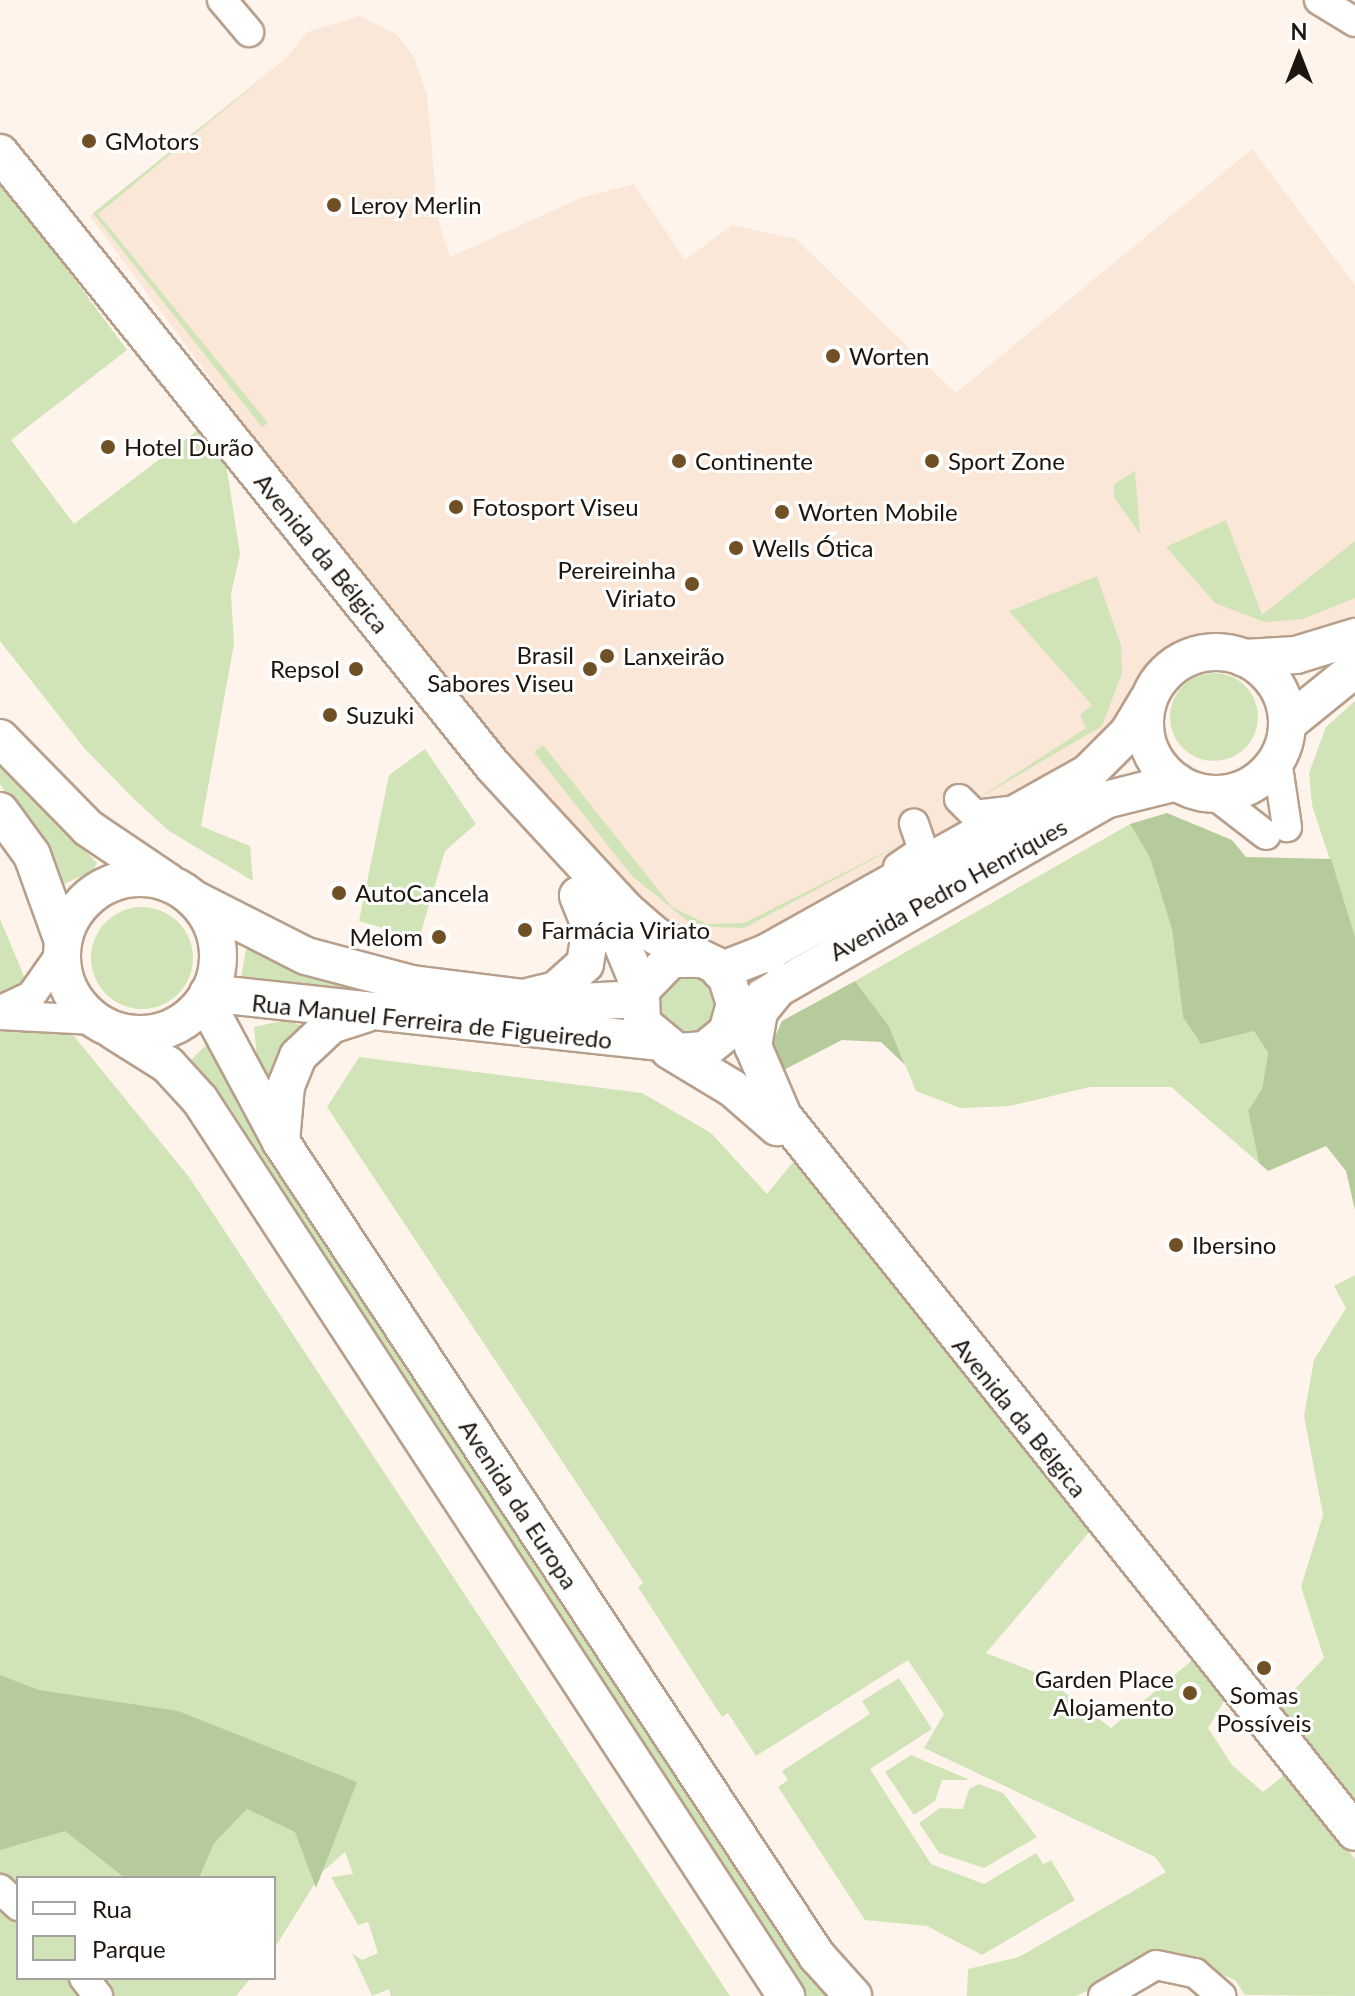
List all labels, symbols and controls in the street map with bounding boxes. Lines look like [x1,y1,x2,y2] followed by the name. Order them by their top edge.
[1259,16,1339,96] north arrow
[1291,18,1307,45] text: N
[105,127,199,155] place label: GMotors
[80,132,98,150] marker: GMotors
[350,191,482,219] place label: Leroy Merlin
[325,196,343,214] marker: Leroy Merlin
[849,342,929,370] place label: Worten
[824,347,842,365] marker: Worten
[124,433,254,461] place label: Hotel Durão
[99,438,117,456] marker: Hotel Durão
[695,447,813,475] place label: Continente
[948,447,1065,475] place label: Sport Zone
[670,452,688,470] marker: Continente
[923,452,941,470] marker: Sport Zone
[249,467,395,639] street label: Avenida da Bélgica
[472,493,639,521] place label: Fotosport Viseu
[447,498,465,516] marker: Fotosport Viseu
[798,498,958,526] place label: Worten Mobile
[773,503,791,521] marker: Worten Mobile
[752,534,873,562] place label: Wells Ótica
[727,539,745,557] marker: Wells Ótica
[557,556,676,612] place label: Pereireinha Viriato
[683,575,701,593] marker: Pereireinha Viriato
[426,641,574,697] place label: Brasil Sabores Viseu
[623,642,725,670] place label: Lanxeirão
[598,647,616,665] marker: Lanxeirão
[270,655,340,683] place label: Repsol
[347,660,365,678] marker: Repsol
[581,660,599,678] marker: Brasil Sabores Viseu
[346,701,414,729] place label: Suzuki
[321,706,339,724] marker: Suzuki
[824,812,1072,966] street label: Avenida Pedro Henriques
[355,879,489,907] place label: AutoCancela
[330,884,348,902] marker: AutoCancela
[541,916,711,944] place label: Farmácia Viriato
[516,921,534,939] marker: Farmácia Viriato
[349,923,423,951] place label: Melom
[430,928,448,946] marker: Melom
[250,988,614,1054] street label: Rua Manuel Ferreira de Figueiredo
[1192,1231,1276,1259] place label: Ibersino
[1167,1236,1185,1254] marker: Ibersino
[947,1331,1093,1503] street label: Avenida da Bélgica
[454,1414,584,1594] street label: Avenida da Europa
[1255,1659,1273,1677] marker: Somas Possíveis
[1035,1665,1174,1721] place label: Garden Place Alojamento
[1217,1681,1311,1737] place label: Somas Possíveis
[1181,1684,1199,1702] marker: Garden Place Alojamento
[16,1876,276,1980] legend
[92,1894,132,1923] text: Rua
[92,1934,166,1963] text: Parque

